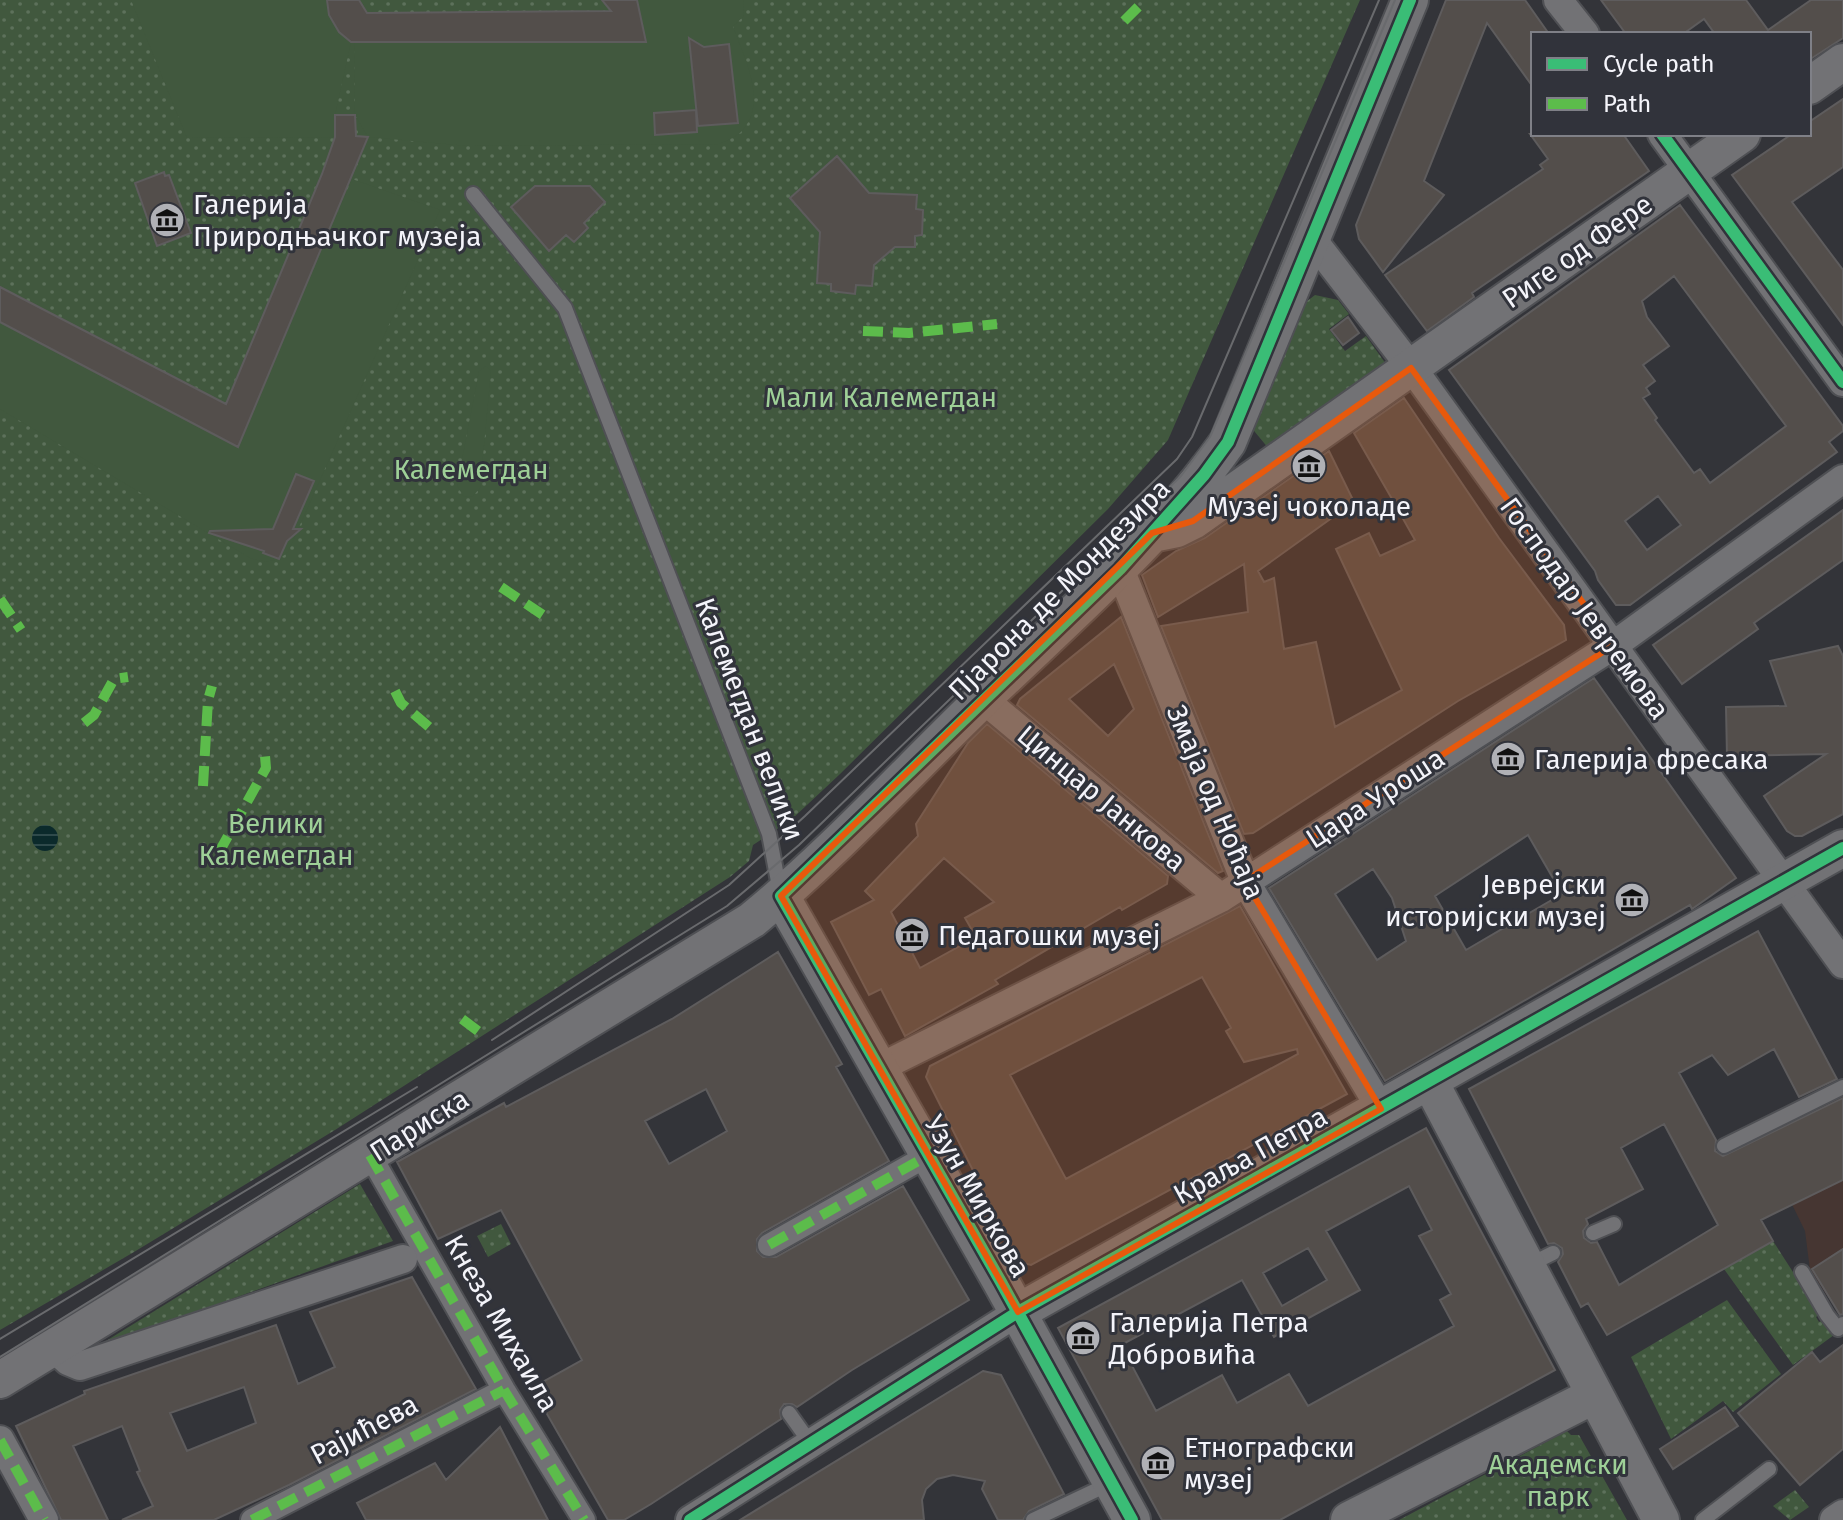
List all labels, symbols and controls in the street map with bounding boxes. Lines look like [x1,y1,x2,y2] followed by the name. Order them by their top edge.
[1531,32,1811,136] legend
[1603,50,1715,78] text: Cycle path
[1603,90,1651,118] text: Path
[1496,187,1659,315] street label: Риге од Фере
[193,188,482,253] place label: Галерија Природњачког музеја
[148,201,186,239] museum icon: Галерија Природњачког музеја
[765,381,997,414] park label: Мали Калемегдан
[1290,447,1328,485] museum icon: Музеј чоколаде
[393,453,549,486] park label: Калемегдан
[942,472,1177,707] street label: Пјарона де Мондезира
[1207,490,1411,523] place label: Музеј чоколаде
[1493,491,1676,726] street label: Господар Јевремова
[688,593,811,845] street label: Калемегдан велики
[1160,700,1271,904] street label: Змаја од Ноћаја
[1011,718,1193,878] street label: Цинцар Јанкова
[1489,740,1527,778] museum icon: Галерија фресака
[1300,741,1451,855] street label: Цара Уроша
[1534,743,1768,776] place label: Галерија фресака
[198,807,354,872] park label: Велики Калемегдан
[1385,868,1606,933] place label: Јеврејски историјски музеј
[1613,881,1651,919] museum icon: Јеврејски историјски музеј
[893,916,931,954] museum icon: Педагошки музеј
[938,919,1161,952] place label: Педагошки музеј
[364,1082,475,1169] street label: Париска
[1168,1100,1333,1211] street label: Краља Петра
[918,1109,1037,1283] street label: Узун Миркова
[437,1229,566,1418] street label: Кнеза Михаила
[1108,1306,1309,1371] place label: Галерија Петра Добровића
[1064,1319,1102,1357] museum icon: Галерија Петра Добровића
[305,1387,424,1471] street label: Рајићева
[1184,1431,1355,1496] place label: Етнографски музеј
[1139,1444,1177,1482] museum icon: Етнографски музеј
[1488,1448,1628,1513] park label: Академски парк

